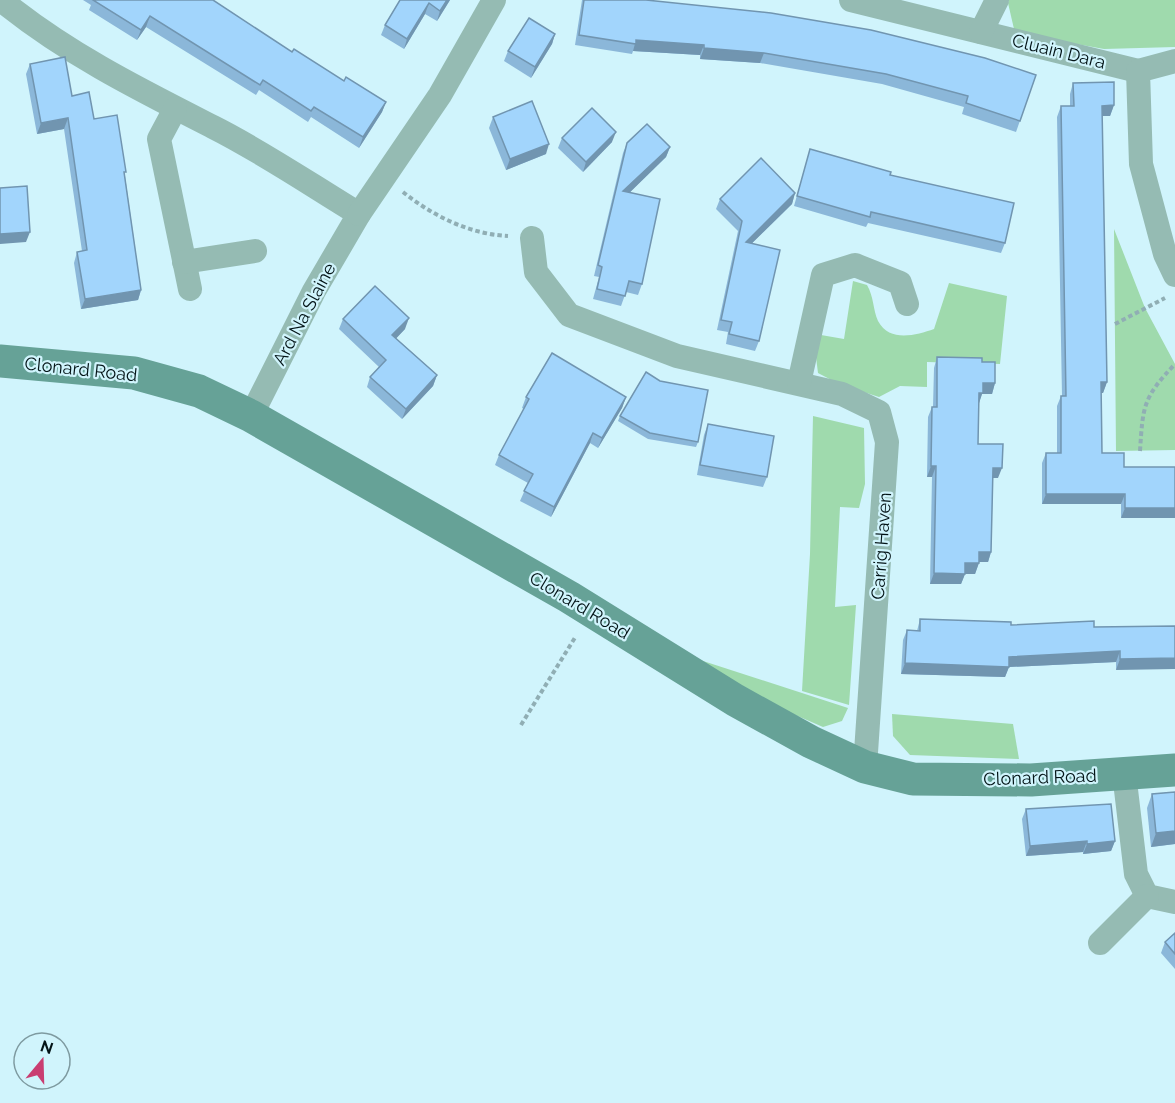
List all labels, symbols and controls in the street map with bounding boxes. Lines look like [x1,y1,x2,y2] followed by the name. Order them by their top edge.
[1010,29,1108,73] street label: Cluain Dara
[268,259,340,369] street label: Ard Na Slaine
[24,353,138,385] street label: Clonard Road
[867,492,895,600] street label: Carrig Haven
[526,567,634,643] street label: Clonard Road
[983,765,1097,789] street label: Clonard Road
[12,1031,72,1091] north arrow
[38,1036,56,1058] text: N

